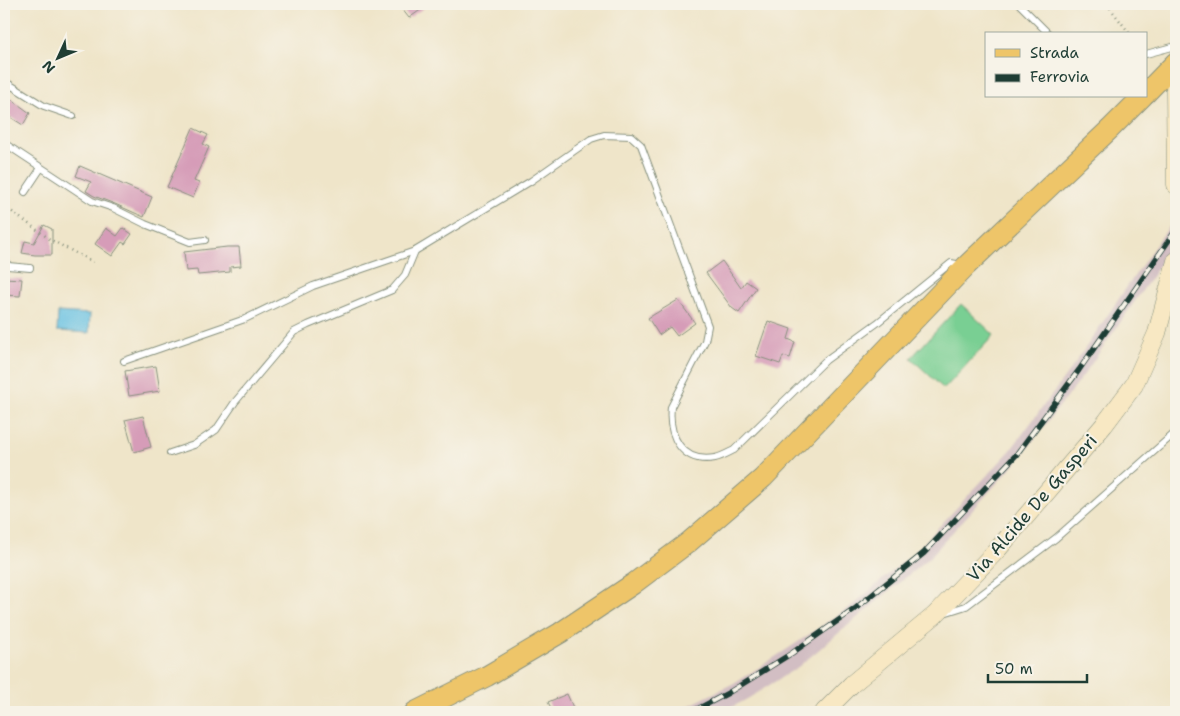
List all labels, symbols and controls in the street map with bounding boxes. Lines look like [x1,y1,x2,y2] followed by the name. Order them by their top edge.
[32,32,82,82] north arrow
[985,32,1148,98] legend
[1030,43,1079,63] text: Strada
[38,57,59,77] text: N
[1030,67,1090,87] text: Ferrovia
[961,429,1103,587] street label: Via Alcide De Gasperi
[988,651,1086,683] scale bar
[995,659,1033,679] text: 50 m

